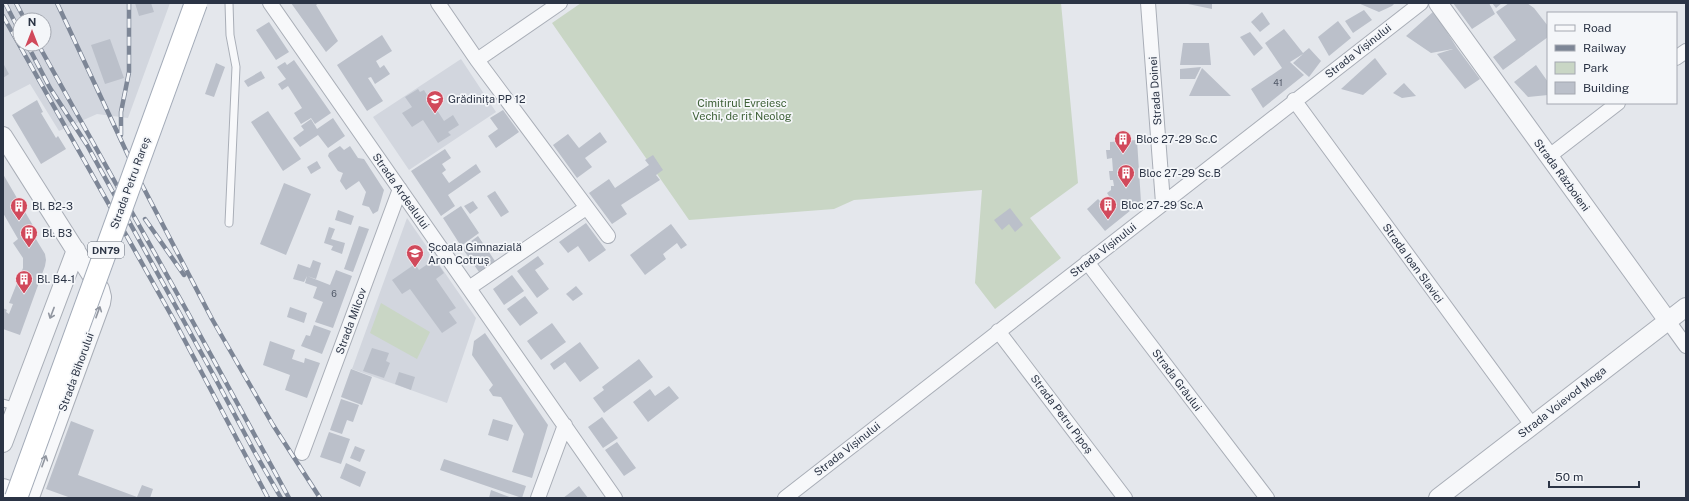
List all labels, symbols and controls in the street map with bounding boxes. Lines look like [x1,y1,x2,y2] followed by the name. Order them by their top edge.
[12,12,52,52] north arrow
[1547,12,1677,104] legend
[28,16,36,28] text: N
[1583,21,1611,35] text: Road
[1323,22,1393,80] street label: Strada Vișinului
[1583,41,1627,55] text: Railway
[1147,56,1163,126] street label: Strada Doinei
[1583,61,1609,75] text: Park
[1273,77,1283,88] house number: 41
[1583,81,1629,95] text: Building
[425,89,445,114] school or university icon: Grădinița PP 12
[448,93,526,105] place label: Grădinița PP 12
[692,97,792,122] park label: Cimitirul Evreiesc Vechi, de rit Neolog
[1113,129,1133,154] building icon: Bloc 27-29 Sc.C
[1136,133,1218,145] place label: Bloc 27-29 Sc.C
[108,135,152,231] street label: Strada Petru Rareș
[1532,137,1592,213] street label: Strada Războieni
[370,151,432,231] street label: Strada Ardealului
[1116,163,1136,188] building icon: Bloc 27-29 Sc.B
[1139,167,1221,179] place label: Bloc 27-29 Sc.B
[1098,195,1118,220] building icon: Bloc 27-29 Sc.A
[9,196,29,221] building icon: Bl. B2-3
[1121,199,1204,211] place label: Bloc 27-29 Sc.A
[32,200,73,212] place label: Bl. B2-3
[1068,221,1138,279] street label: Strada Vișinului
[1380,221,1446,305] street label: Strada Ioan Slavici
[19,223,39,248] building icon: Bl. B3
[42,227,72,239] place label: Bl. B3
[428,241,522,266] place label: Școala Gimnazială Aron Cotruș
[88,242,124,258] road number: DN79
[405,243,425,268] school or university icon: Școala Gimnazială Aron Cotruș
[14,269,34,294] building icon: Bl. B4-1
[37,273,75,285] place label: Bl. B4-1
[333,286,369,356] street label: Strada Milcov
[331,288,337,299] house number: 6
[48,306,56,318] one-way arrow
[94,307,102,319] one-way arrow
[56,331,96,413] street label: Strada Bihorului
[1150,347,1204,413] street label: Strada Grâului
[1516,364,1608,440] street label: Strada Voievod Moga
[1028,372,1096,456] street label: Strada Petru Pipoș
[812,420,882,478] street label: Strada Vișinului
[40,455,48,467] one-way arrow
[1549,463,1639,489] scale bar
[1555,470,1583,484] text: 50 m

